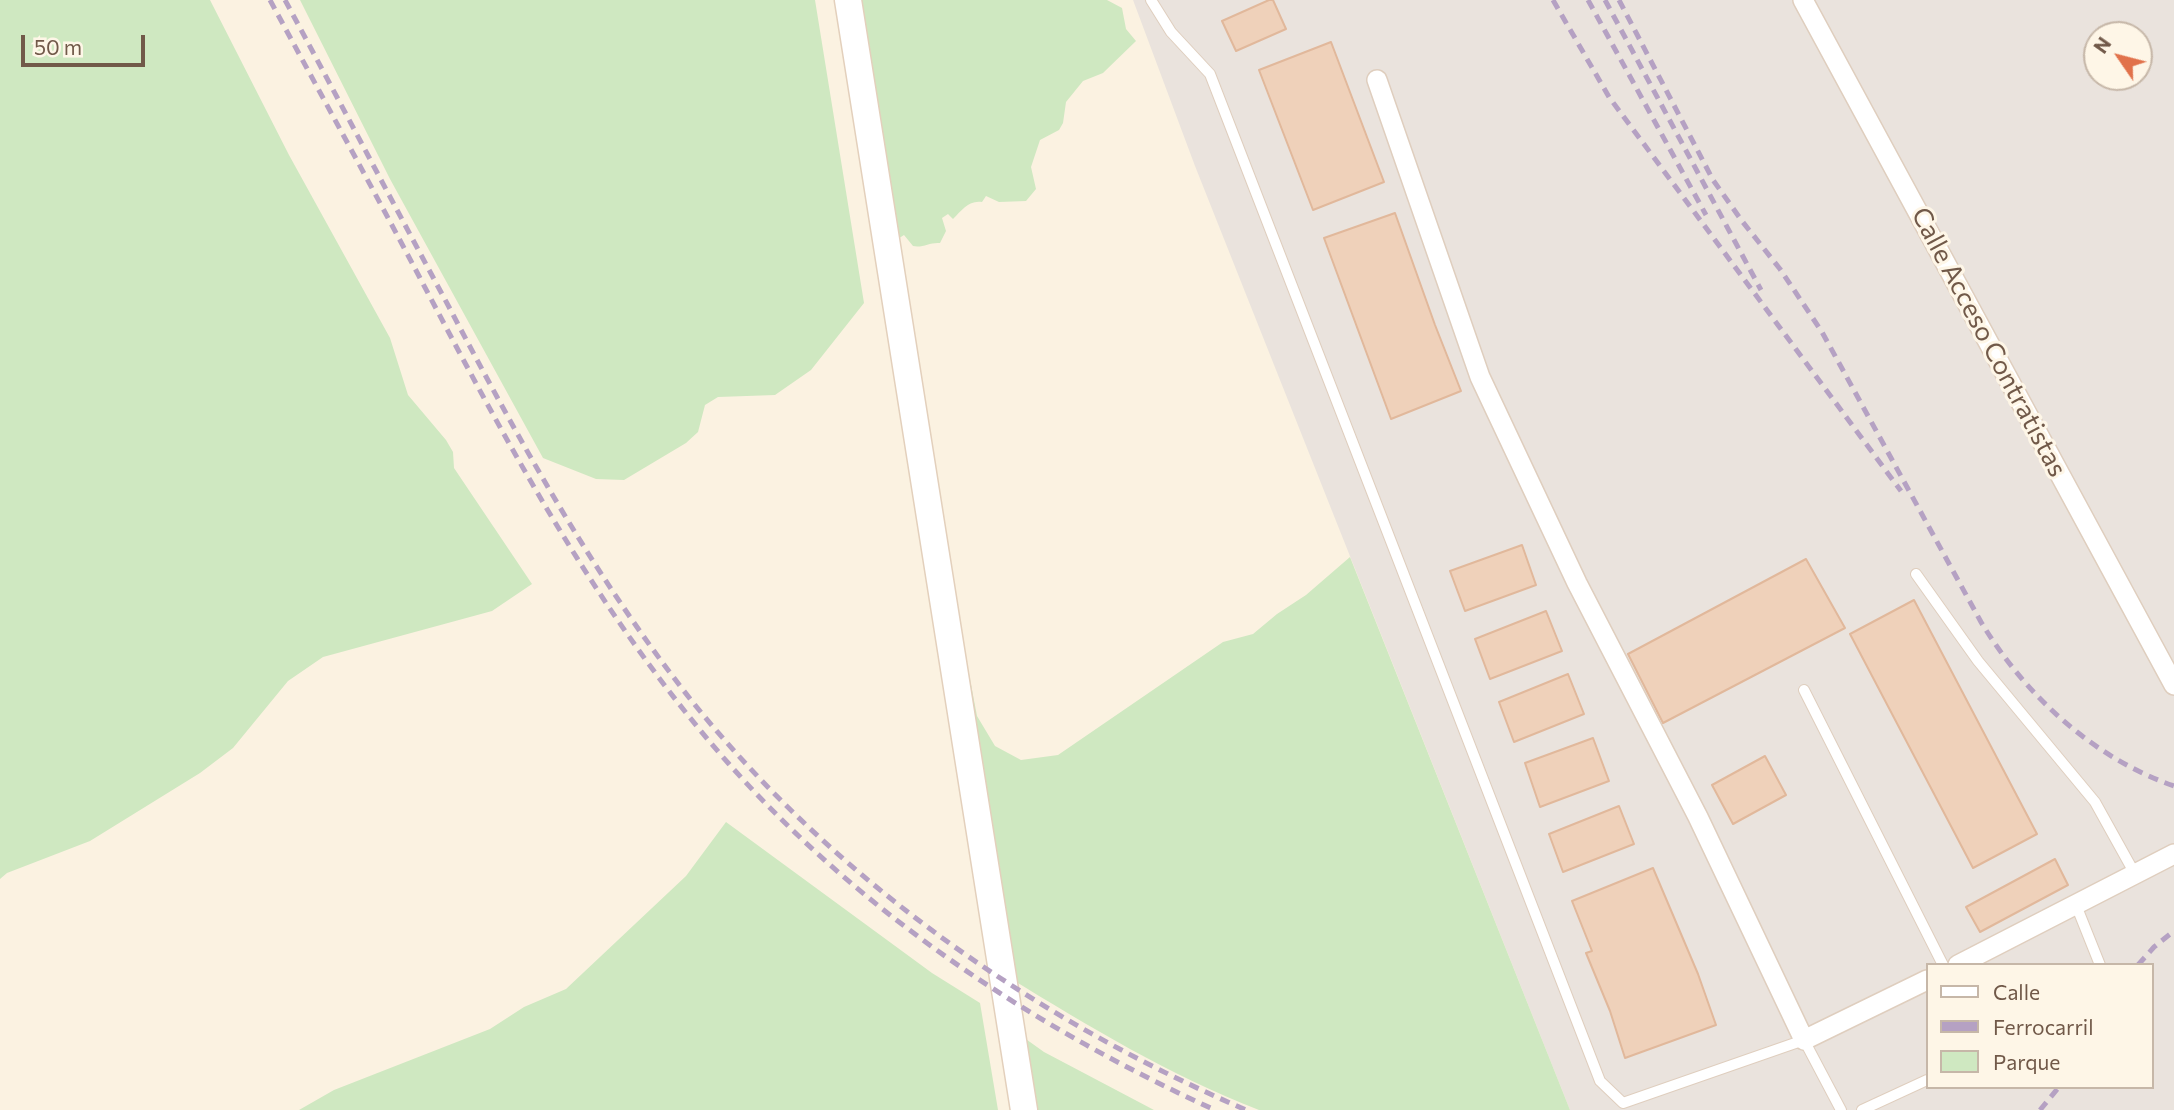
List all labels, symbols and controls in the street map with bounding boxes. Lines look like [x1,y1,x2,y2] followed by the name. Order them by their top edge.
[24,21,149,65] scale bar
[2083,21,2153,91] north arrow
[2089,32,2116,57] text: N
[34,34,82,59] text: 50 m
[1905,202,2073,482] street label: Calle Acceso Contratistas
[1926,963,2153,1089] legend
[1993,979,2040,1004] text: Calle
[1993,1014,2094,1039] text: Ferrocarril
[1993,1049,2060,1074] text: Parque

